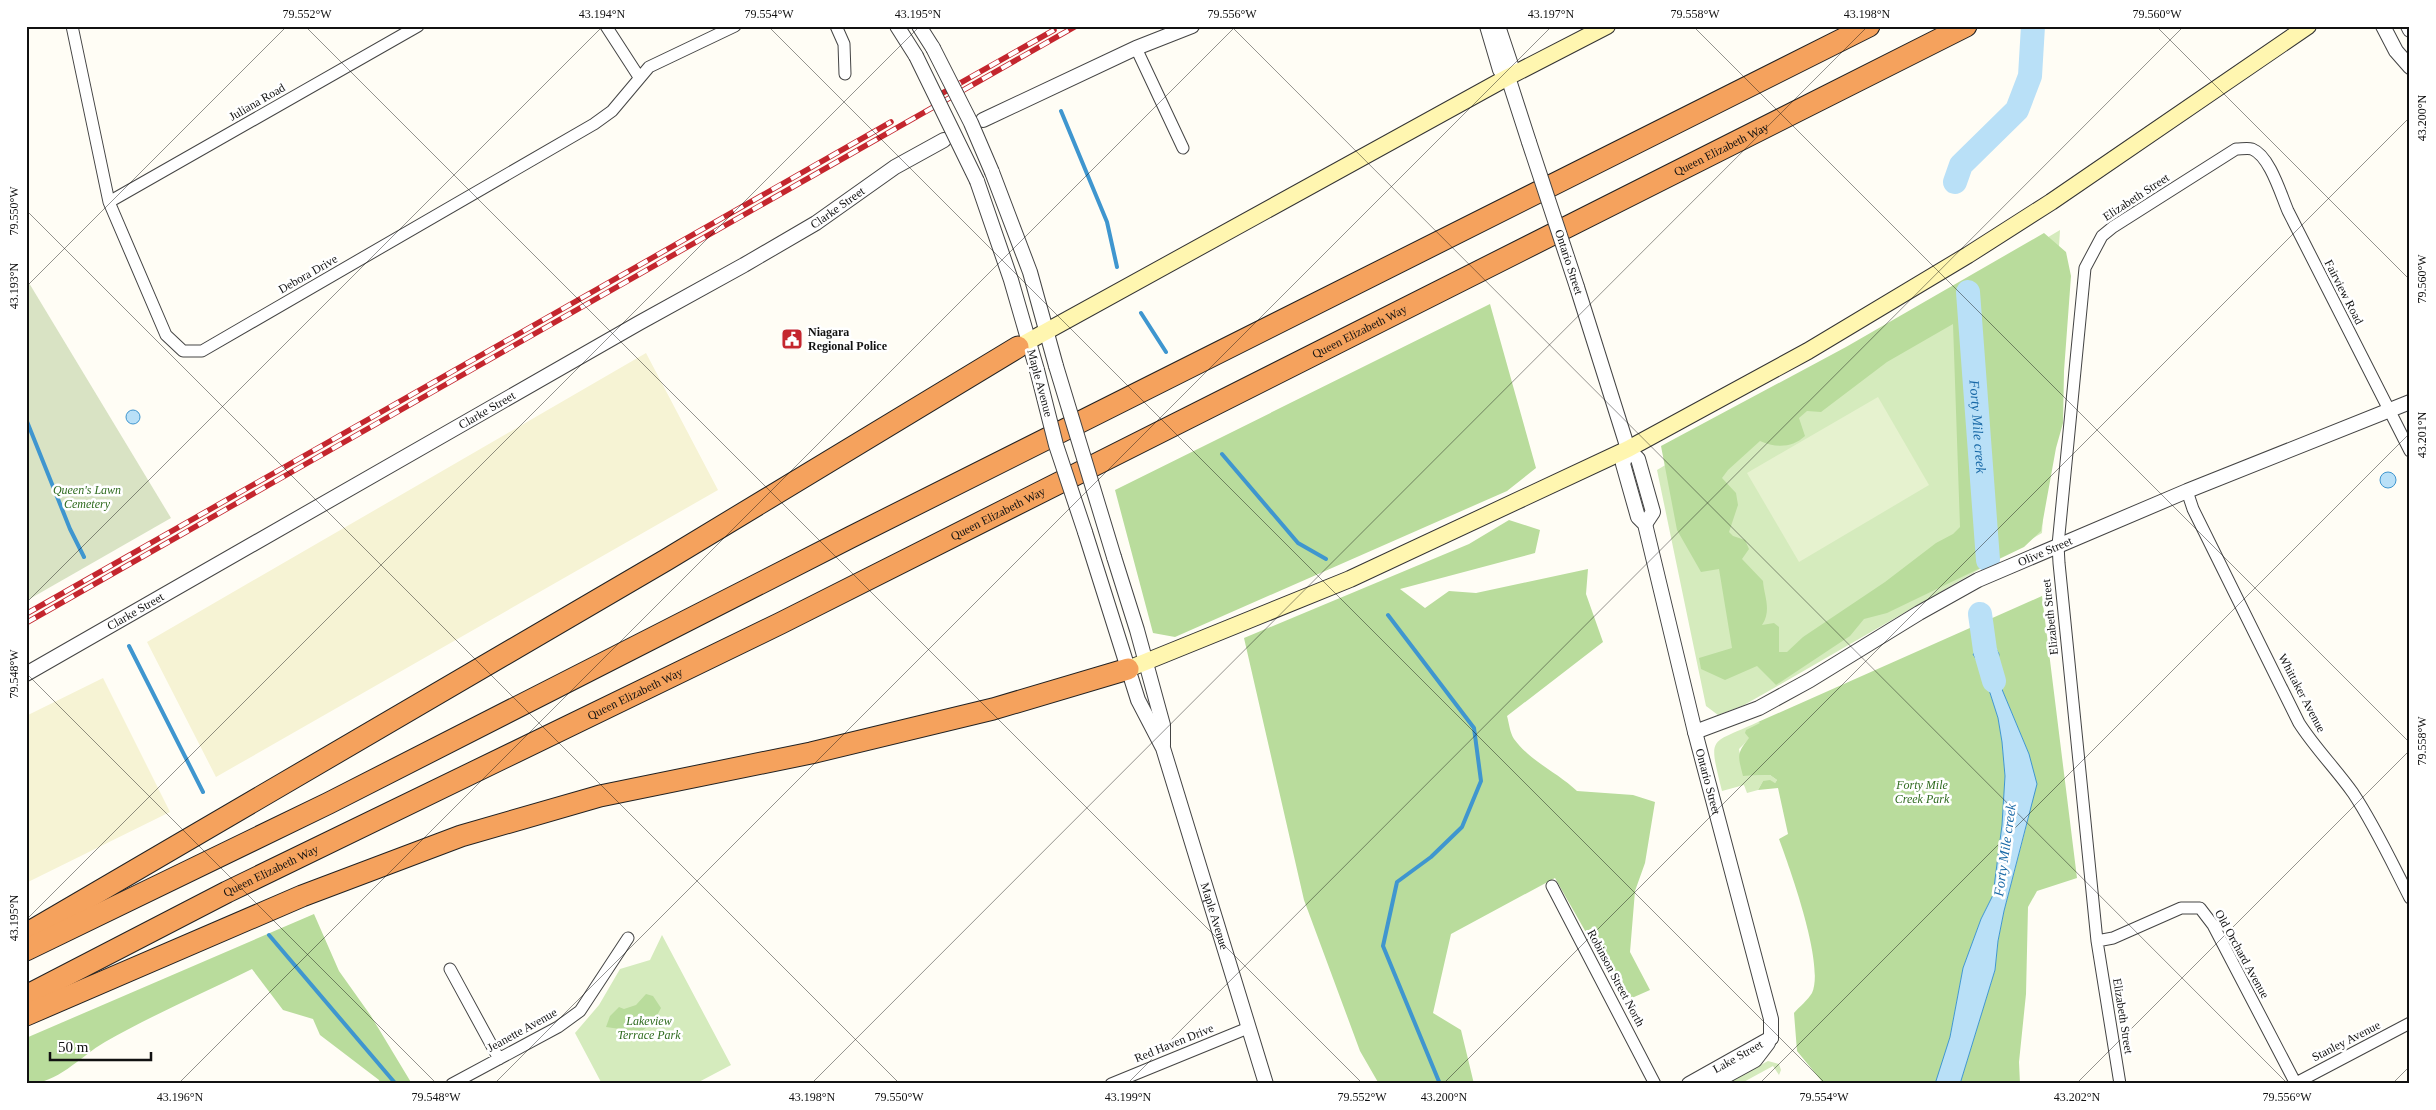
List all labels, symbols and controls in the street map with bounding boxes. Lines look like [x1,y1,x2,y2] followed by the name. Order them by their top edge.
[282,7,332,21] text: 79.552°W
[579,7,626,21] text: 43.194°N
[744,7,794,21] text: 79.554°W
[895,7,942,21] text: 43.195°N
[1207,7,1257,21] text: 79.556°W
[1528,7,1575,21] text: 43.197°N
[1670,7,1720,21] text: 79.558°W
[1844,7,1891,21] text: 43.198°N
[2132,7,2182,21] text: 79.560°W
[227,80,287,124] street label: Juliana Road
[2415,94,2429,141] text: 43.200°N
[1672,120,1771,179] street label: Queen Elizabeth Way
[2100,170,2172,224] street label: Elizabeth Street
[808,183,868,232] street label: Clarke Street
[7,186,21,236] text: 79.550°W
[1552,228,1586,297] street label: Ontario Street
[276,252,340,296] street label: Debora Drive
[2415,254,2429,304] text: 79.560°W
[2322,257,2366,327] street label: Fairview Road
[7,262,21,309] text: 43.193°N
[1310,302,1409,361] street label: Queen Elizabeth Way
[808,325,888,353] place label: Niagara Regional Police
[780,327,804,351] public building icon: Niagara Regional Police
[1024,348,1056,418] street label: Maple Avenue
[1967,378,1989,475] water label: Forty Mile creek
[456,388,518,432] street label: Clarke Street
[2415,411,2429,458] text: 43.201°N
[53,483,121,511] park label: Queen's Lawn Cemetery
[948,484,1048,543] street label: Queen Elizabeth Way
[2016,533,2075,569] street label: Olive Street
[2039,578,2061,656] street label: Elizabeth Street
[105,589,167,633] street label: Clarke Street
[7,649,21,699] text: 79.548°W
[2275,651,2329,735] street label: Whittaker Avenue
[585,665,685,723] street label: Queen Elizabeth Way
[2415,716,2429,766] text: 79.558°W
[1693,747,1724,817] street label: Ontario Street
[1895,778,1950,806] park label: Forty Mile Creek Park
[1991,802,2019,898] water label: Forty Mile creek
[221,842,321,900] street label: Queen Elizabeth Way
[1198,881,1231,951] street label: Maple Avenue
[7,894,21,941] text: 43.195°N
[2212,907,2272,1001] street label: Old Orchard Avenue
[1584,927,1648,1029] street label: Robinson Street North
[2110,977,2136,1055] street label: Elizabeth Street
[485,1005,559,1055] street label: Jeanette Avenue
[617,1014,681,1042] park label: Lakeview Terrace Park
[2310,1018,2382,1064] street label: Stanley Avenue
[1132,1021,1216,1065] street label: Red Haven Drive
[50,1030,151,1062] scale bar
[1710,1037,1766,1076] street label: Lake Street
[58,1039,89,1055] text: 50 m
[157,1090,204,1104] text: 43.196°N
[411,1090,461,1104] text: 79.548°W
[789,1090,836,1104] text: 43.198°N
[874,1090,924,1104] text: 79.550°W
[1105,1090,1152,1104] text: 43.199°N
[1337,1090,1387,1104] text: 79.552°W
[1421,1090,1468,1104] text: 43.200°N
[1799,1090,1849,1104] text: 79.554°W
[2054,1090,2101,1104] text: 43.202°N
[2262,1090,2312,1104] text: 79.556°W

